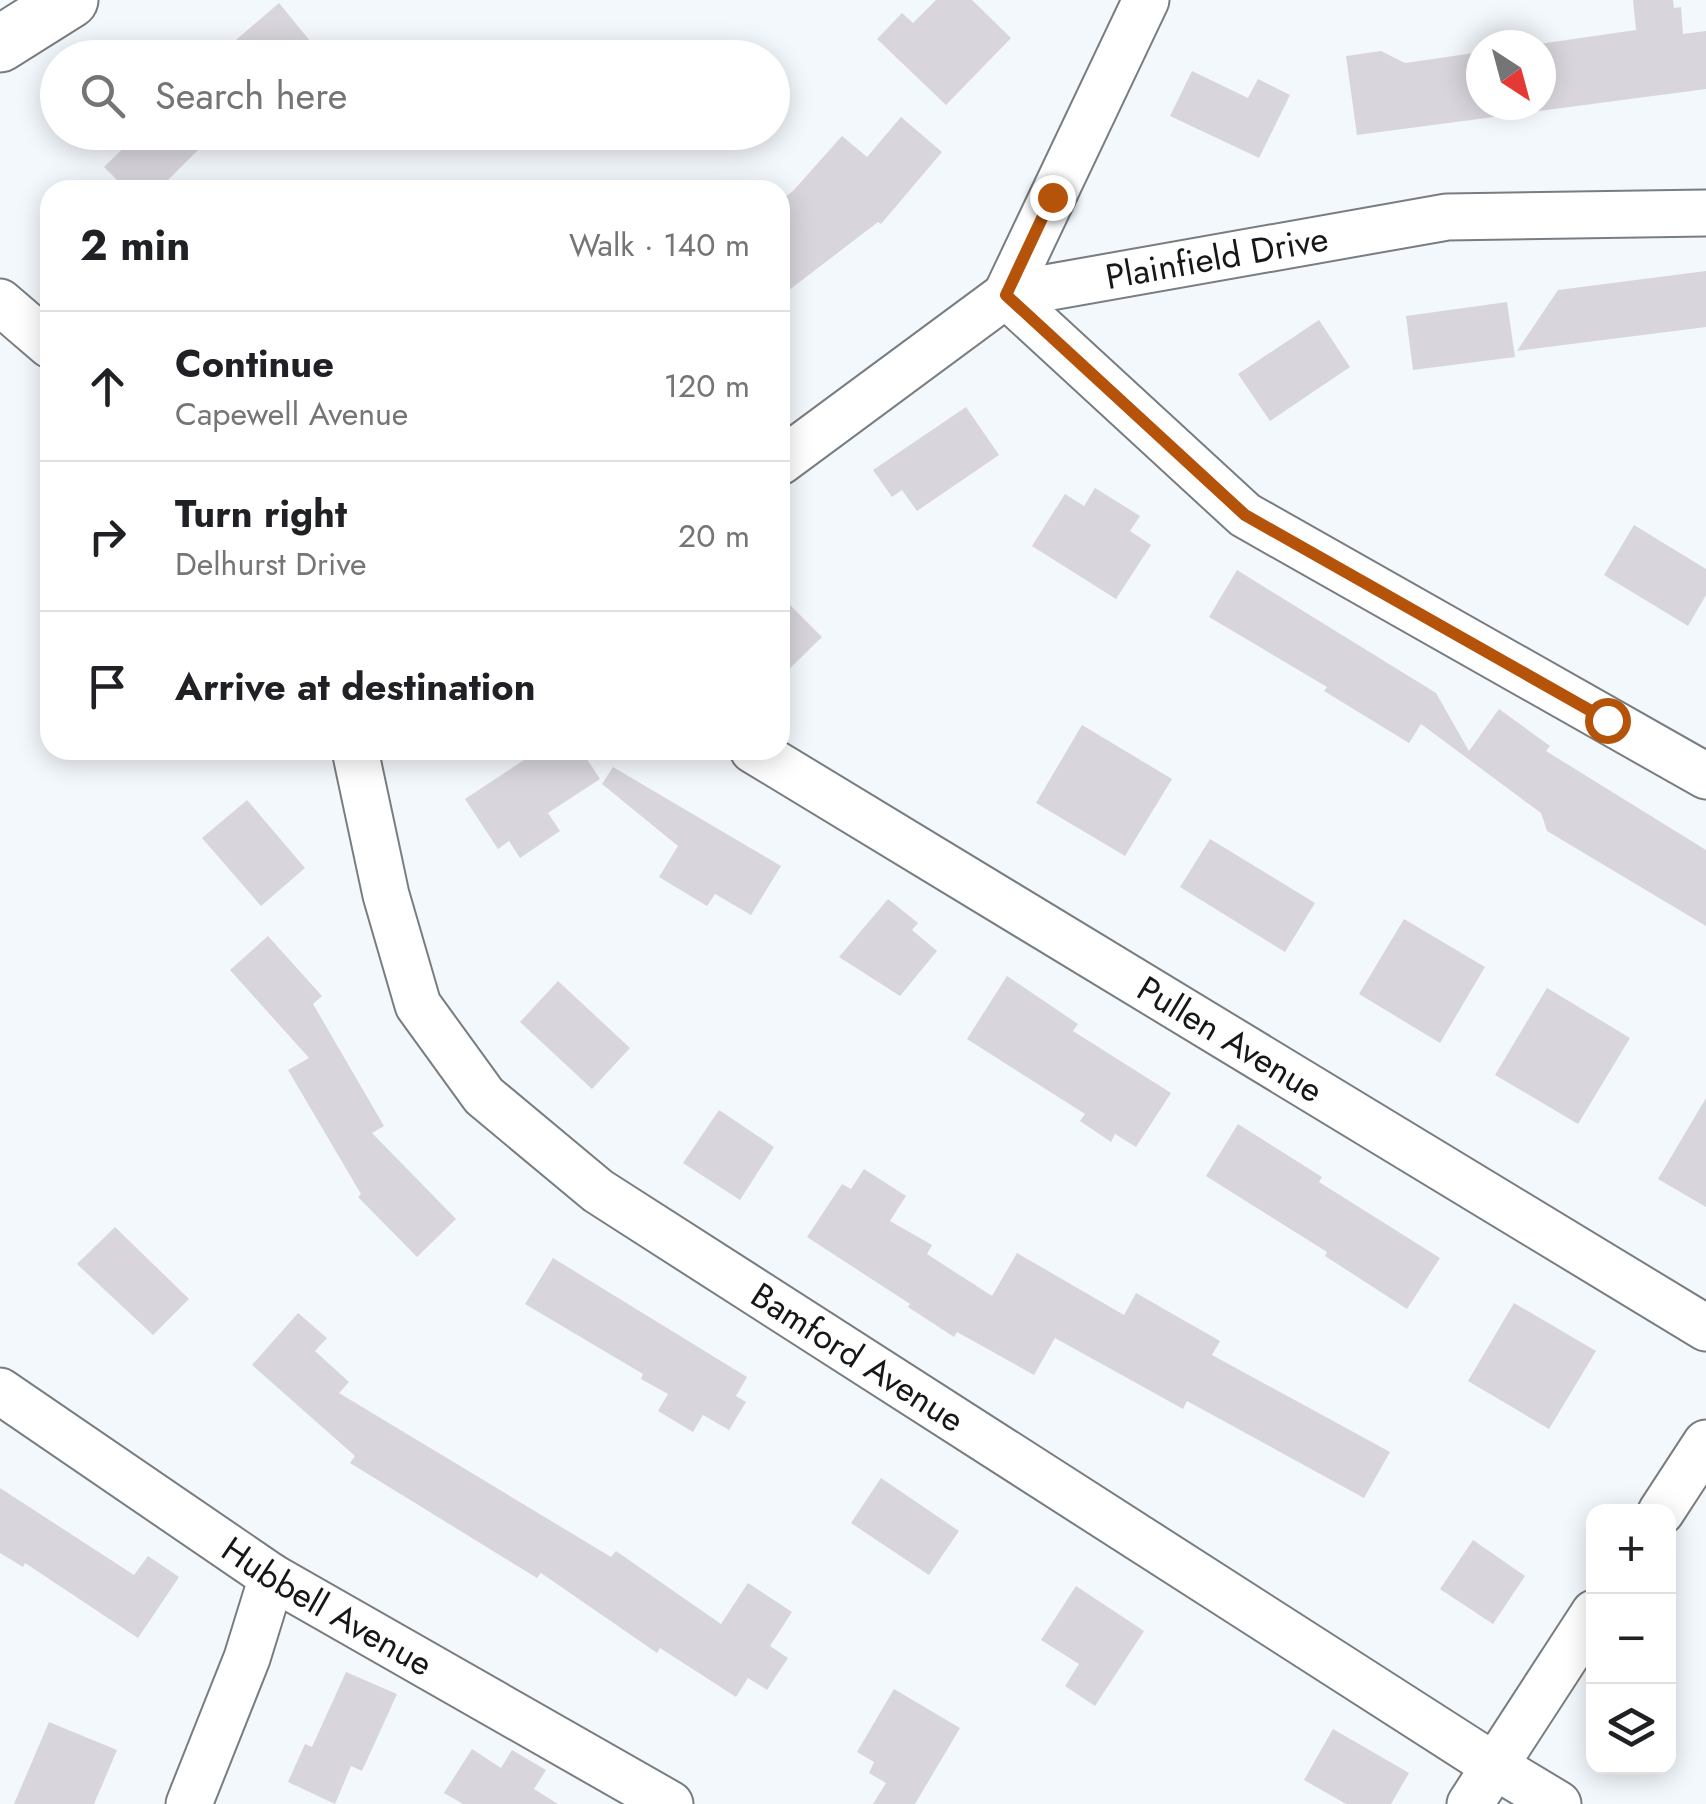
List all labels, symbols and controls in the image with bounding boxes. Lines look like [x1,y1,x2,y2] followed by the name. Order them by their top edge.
[1466,30,1556,120] north arrow
[40,40,790,150] search box
[75,68,130,123] icon: search
[155,68,347,123] text: Search here
[1030,175,1076,221] route end
[1102,214,1332,302] street label: Plainfield Drive
[80,215,190,276] text: 2 min
[569,222,750,268] text: Walk · 140 m
[175,336,334,391] text: Continue
[80,359,135,414] icon: ahead
[664,363,750,409] text: 120 m
[175,391,408,437] text: Capewell Avenue
[175,486,347,541] text: Turn right
[80,509,135,564] icon: right
[678,513,750,559] text: 20 m
[175,541,367,587] text: Delhurst Drive
[80,659,135,714] icon: arrive
[175,659,536,714] text: Arrive at destination
[1585,698,1631,744] route start
[1128,964,1332,1115] street label: Pullen Avenue
[741,1270,974,1444] street label: Bamford Avenue
[1586,1504,1676,1774] map controls
[1586,1504,1676,1594] button: +
[212,1525,442,1688] street label: Hubbell Avenue
[1586,1594,1676,1684] button: −
[1586,1684,1676,1774] button: layers

